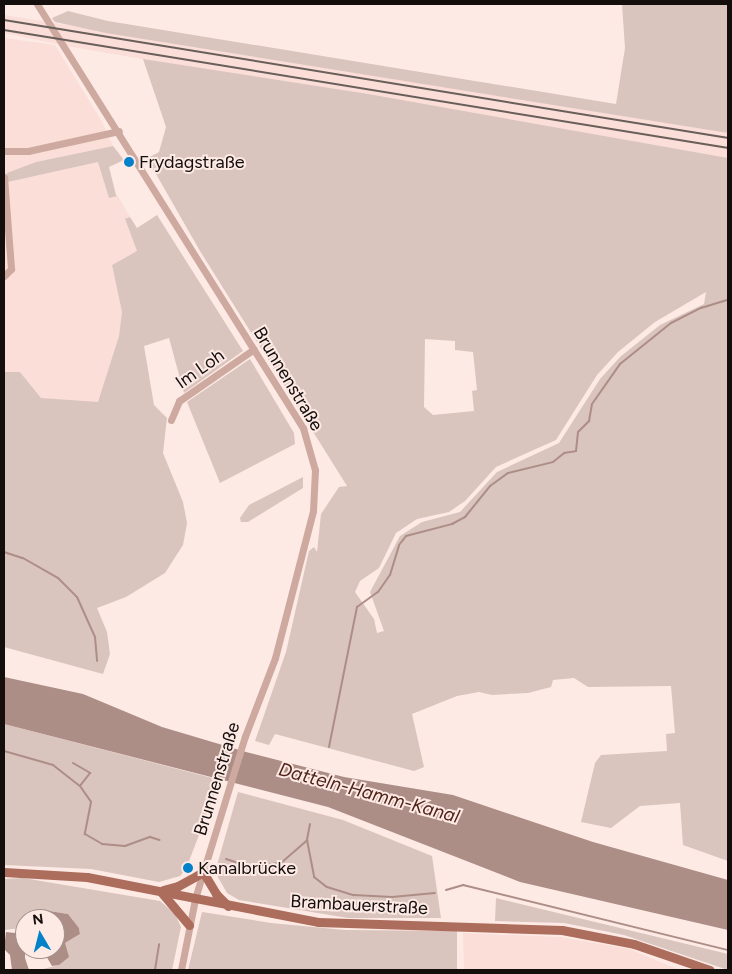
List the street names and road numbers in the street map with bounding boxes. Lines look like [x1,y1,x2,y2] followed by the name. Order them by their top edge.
[248,323,328,435] street label: Brunnenstraße
[171,345,229,393] street label: Im Loh
[189,720,245,838] street label: Brunnenstraße
[290,891,428,919] street label: Brambauerstraße

